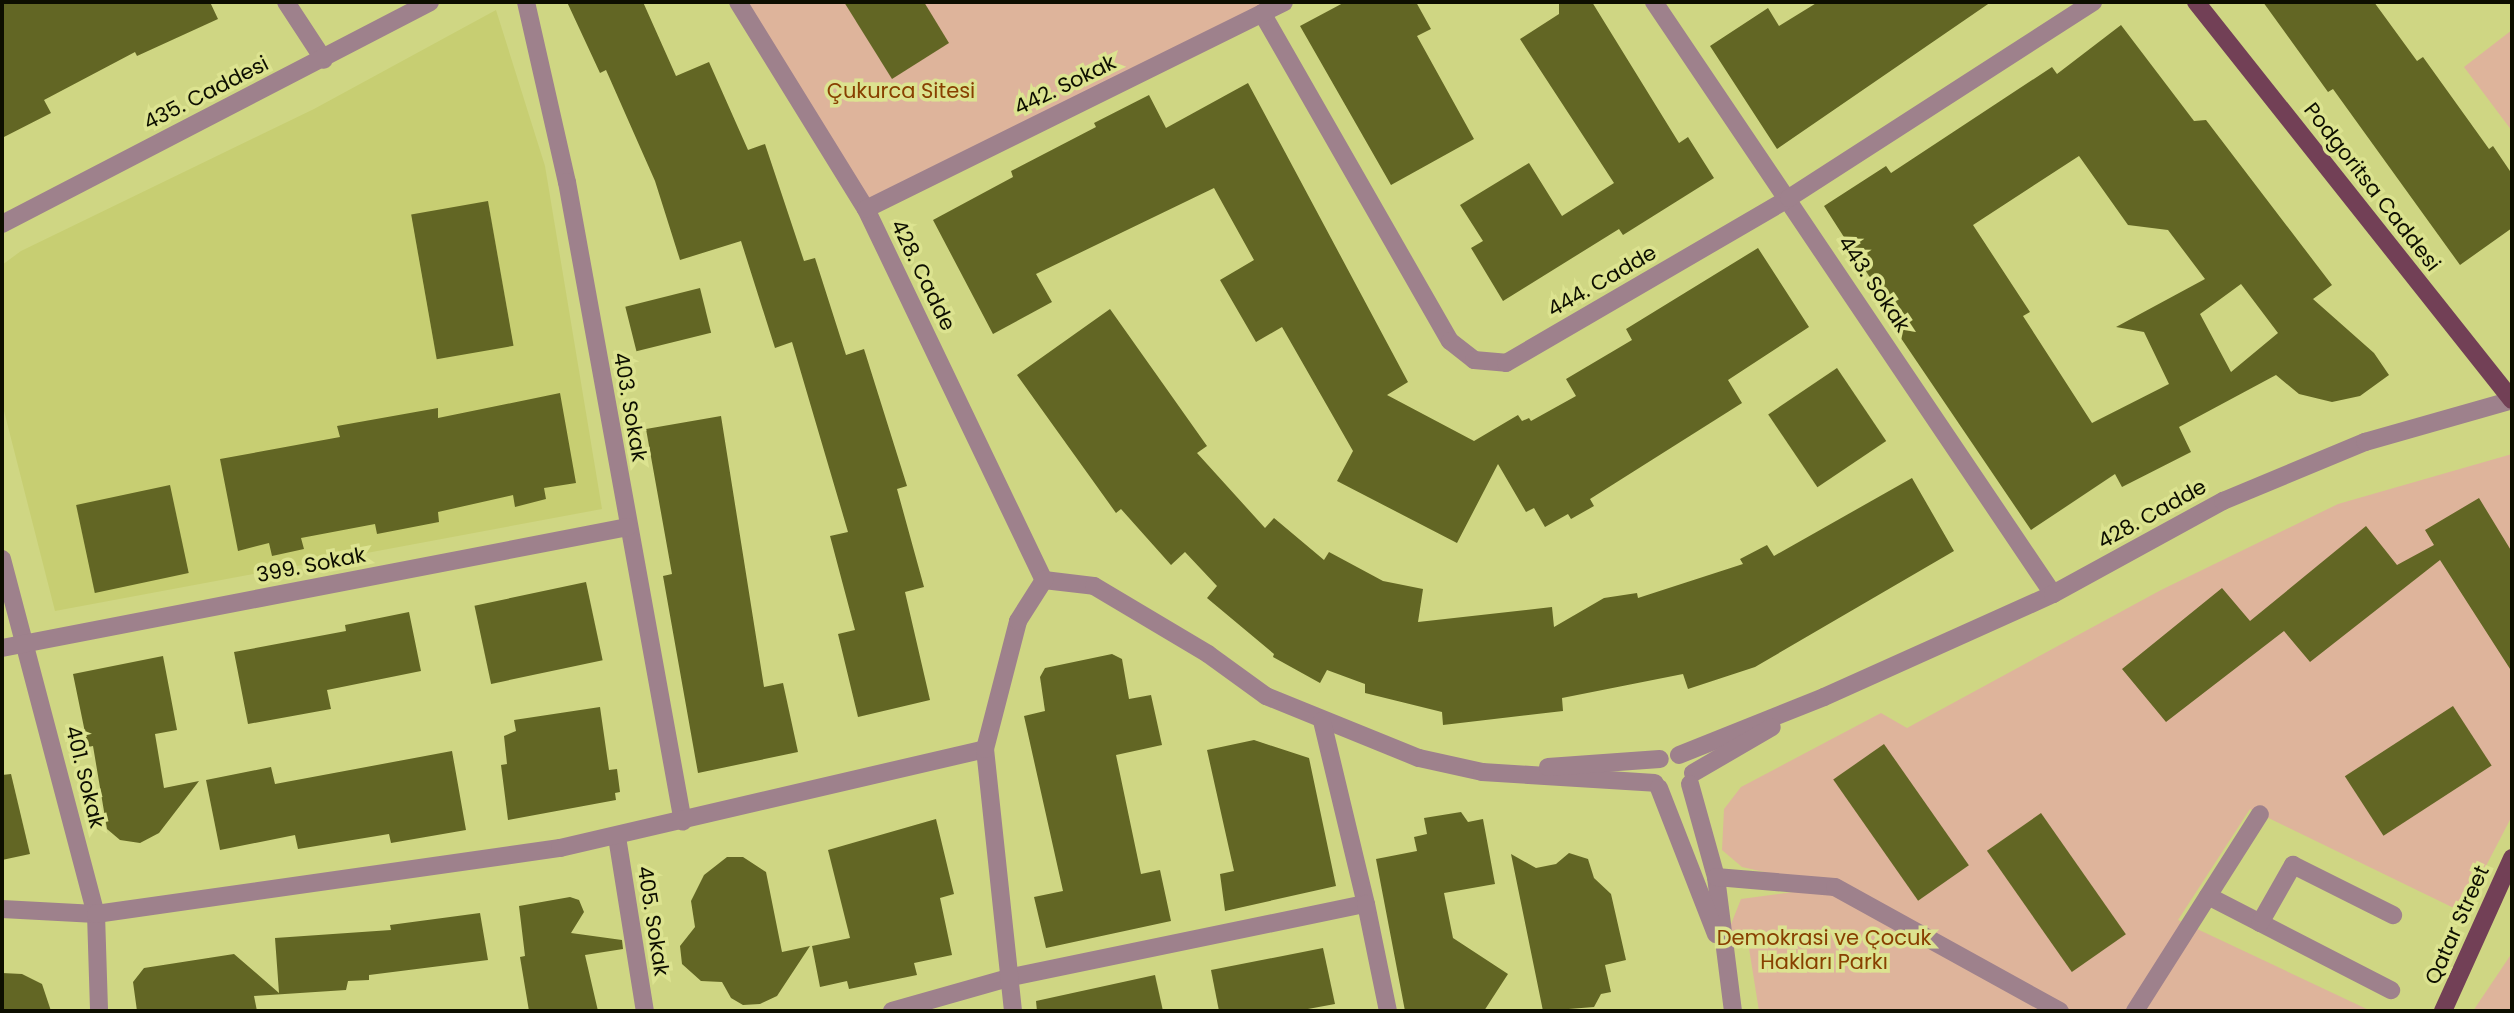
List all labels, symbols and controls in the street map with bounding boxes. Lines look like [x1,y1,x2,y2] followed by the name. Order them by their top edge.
[1010,50,1120,120] street label: 442. Sokak
[139,51,273,135] street label: 435. Caddesi
[827,78,975,104] park label: Çukurca Sitesi
[2298,98,2446,276] street label: Podgoritsa Caddesi
[885,215,961,335] street label: 428. Cadde
[1833,231,1915,337] street label: 443. Sokak
[1543,240,1661,322] street label: 444. Cadde
[608,350,652,464] street label: 403. Sokak
[2093,474,2211,554] street label: 428. Cadde
[254,542,368,588] street label: 399. Sokak
[60,723,110,831] street label: 401. Sokak
[2420,862,2494,988] street label: Qatar Street
[632,864,674,978] street label: 405. Sokak
[1717,925,1931,975] park label: Demokrasi ve Çocuk Hakları Parkı

